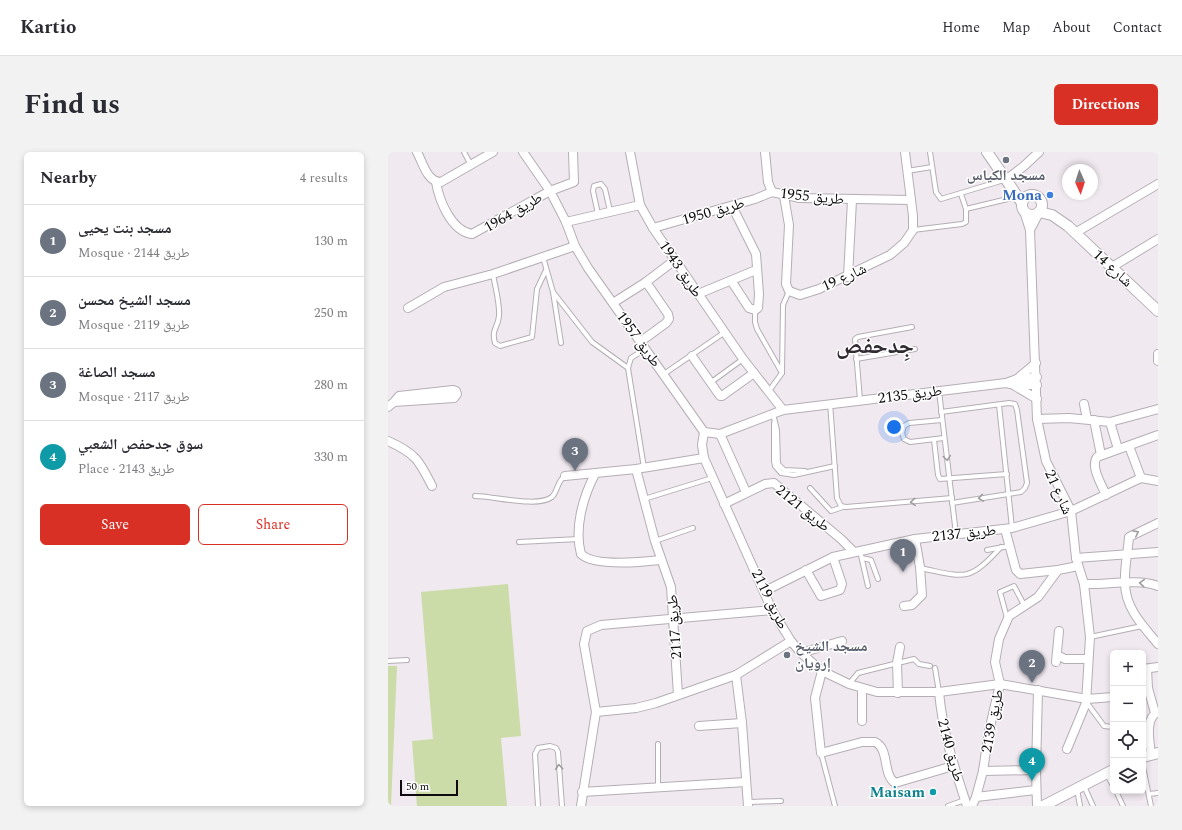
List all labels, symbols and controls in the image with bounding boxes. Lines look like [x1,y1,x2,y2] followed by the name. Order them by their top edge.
[20,13,76,42] text: Kartio
[942,17,980,38] text: Home
[1002,17,1030,38] text: Map
[1052,17,1091,38] text: About
[1113,17,1162,38] text: Contact
[24,83,120,126] text: Find us
[1054,84,1158,125] button: Directions
[1001,155,1011,165] marker: مسجد الكياس
[967,164,1045,187] place label: مسجد الكياس
[1062,164,1098,200] north arrow
[40,165,96,191] text: Nearby
[300,168,348,188] text: 4 results
[779,182,845,211] street label: طريق 1955
[1002,184,1042,207] place label: Mona
[480,186,547,239] street label: طريق 1964
[1045,190,1055,200] marker: Mona
[679,192,747,231] street label: طريق 1950
[78,217,172,240] text: مسجد بنت يحيى
[49,231,57,251] text: 1
[314,231,348,251] text: 130 m
[653,236,708,303] street label: طريق 1943
[78,243,190,263] text: Mosque · طريق 2144
[1088,244,1138,293] street label: شارع 14
[818,257,871,298] street label: شارع 19
[78,289,191,312] text: مسجد الشيخ محسن
[49,303,57,323] text: 2
[314,303,348,323] text: 250 m
[610,306,667,372] street label: طريق 1957
[78,315,190,335] text: Mosque · طريق 2119
[836,329,914,364] district label: جِدحفص
[78,361,156,384] text: مسجد الصاغة
[49,375,57,395] text: 3
[314,375,348,395] text: 280 m
[877,379,944,410] street label: طريق 2135
[78,387,190,407] text: Mosque · طريق 2117
[884,417,904,437] your location
[78,433,203,456] text: سوق جدحفص الشعبي
[562,438,588,471] pin: 3
[49,447,57,467] text: 4
[314,447,348,467] text: 330 m
[942,455,951,461] one-way arrow
[78,459,175,479] text: Place · طريق 2143
[1038,466,1079,519] street label: شارع 21
[770,479,835,538] street label: طريق 2121
[977,494,984,502] one-way arrow
[910,497,916,506] one-way arrow
[40,504,190,545] button: Save
[198,504,348,545] button: Share
[931,519,997,548] street label: طريق 2137
[1131,530,1139,538] one-way arrow
[890,539,916,572] pin: 1
[745,565,794,633] street label: طريق 2119
[1139,578,1145,587] one-way arrow
[661,594,688,660] street label: طريق 2117
[795,635,868,675] place label: مسجد الشيخ إرويان
[782,650,792,660] marker: مسجد الشيخ إرويان
[1019,650,1045,683] pin: 2
[1110,650,1146,794] map controls
[1110,650,1146,686] button: +
[1110,686,1146,722] button: −
[975,687,1010,755] street label: طريق 2139
[931,716,970,784] street label: طريق 2140
[1110,722,1146,758] button: locate
[1019,748,1045,781] pin: 4
[1110,758,1146,794] button: layers
[555,764,564,770] one-way arrow
[400,778,458,797] scale bar
[406,778,429,795] text: 50 m
[870,781,925,804] place label: Maisam
[928,787,938,797] marker: Maisam

